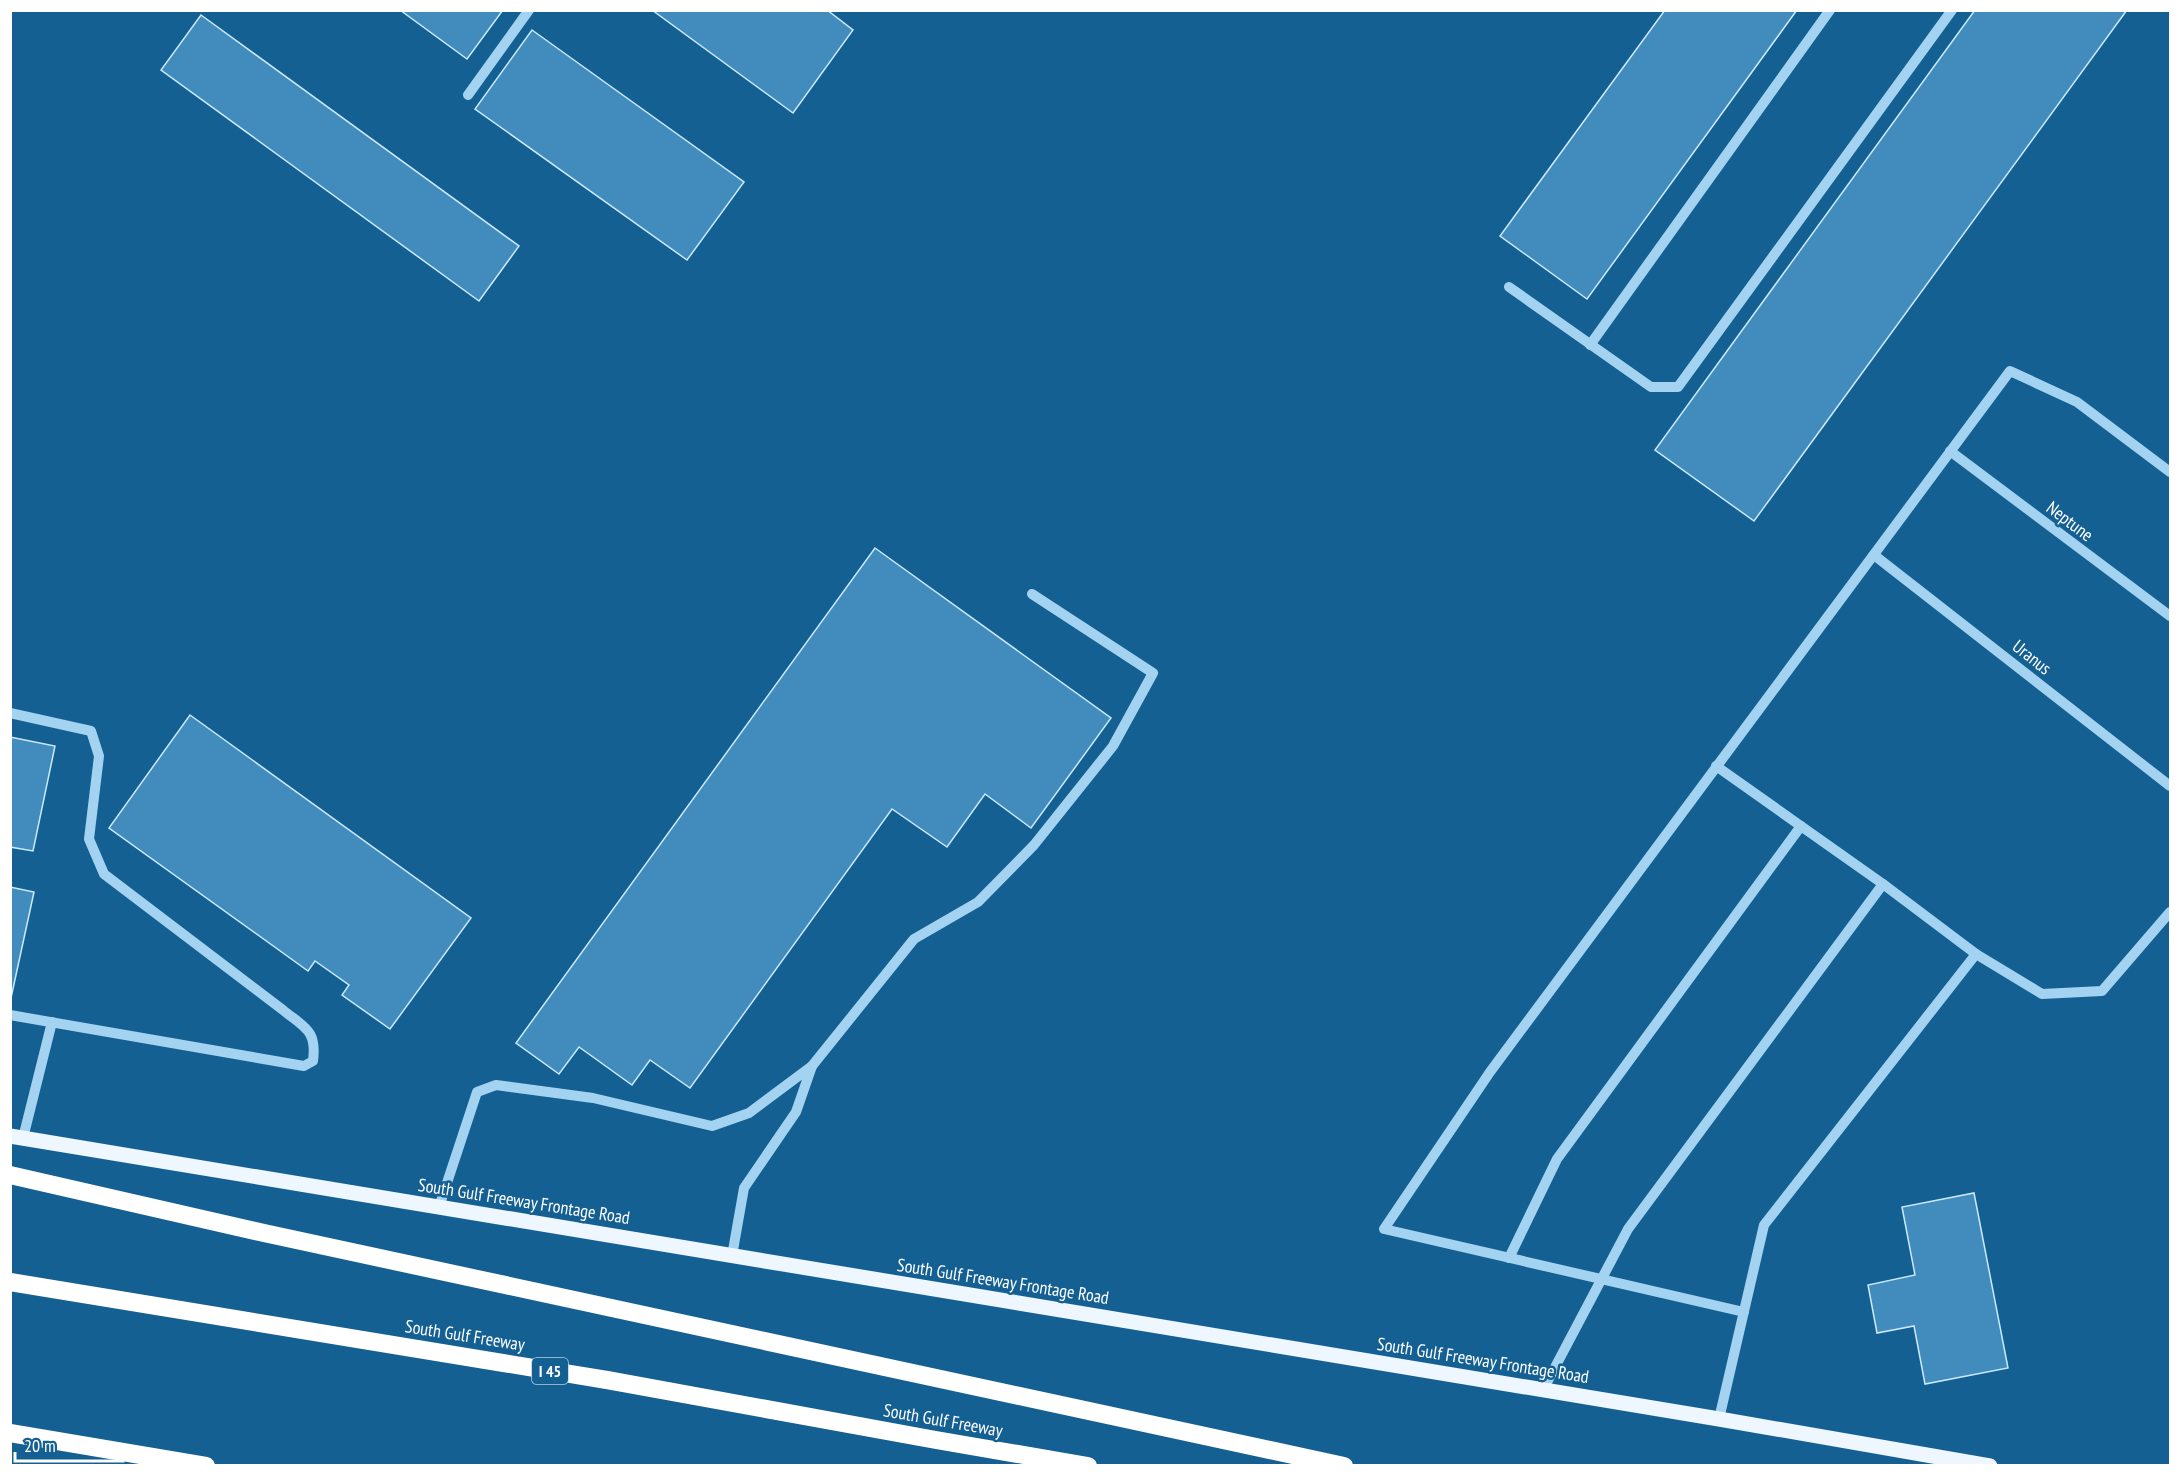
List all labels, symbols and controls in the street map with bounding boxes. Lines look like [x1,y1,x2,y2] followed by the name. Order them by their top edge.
[2042,496,2098,546] street label: Neptune
[2008,635,2056,679] street label: Uranus
[416,1173,632,1229] street label: South Gulf Freeway Frontage Road
[895,1253,1111,1309] street label: South Gulf Freeway Frontage Road
[404,1314,527,1356] street label: South Gulf Freeway
[1375,1332,1591,1388] street label: South Gulf Freeway Frontage Road
[532,1358,568,1384] road number: I 45
[882,1398,1005,1442] street label: South Gulf Freeway
[15,1425,123,1463] scale bar
[24,1434,56,1457] text: 20 m

